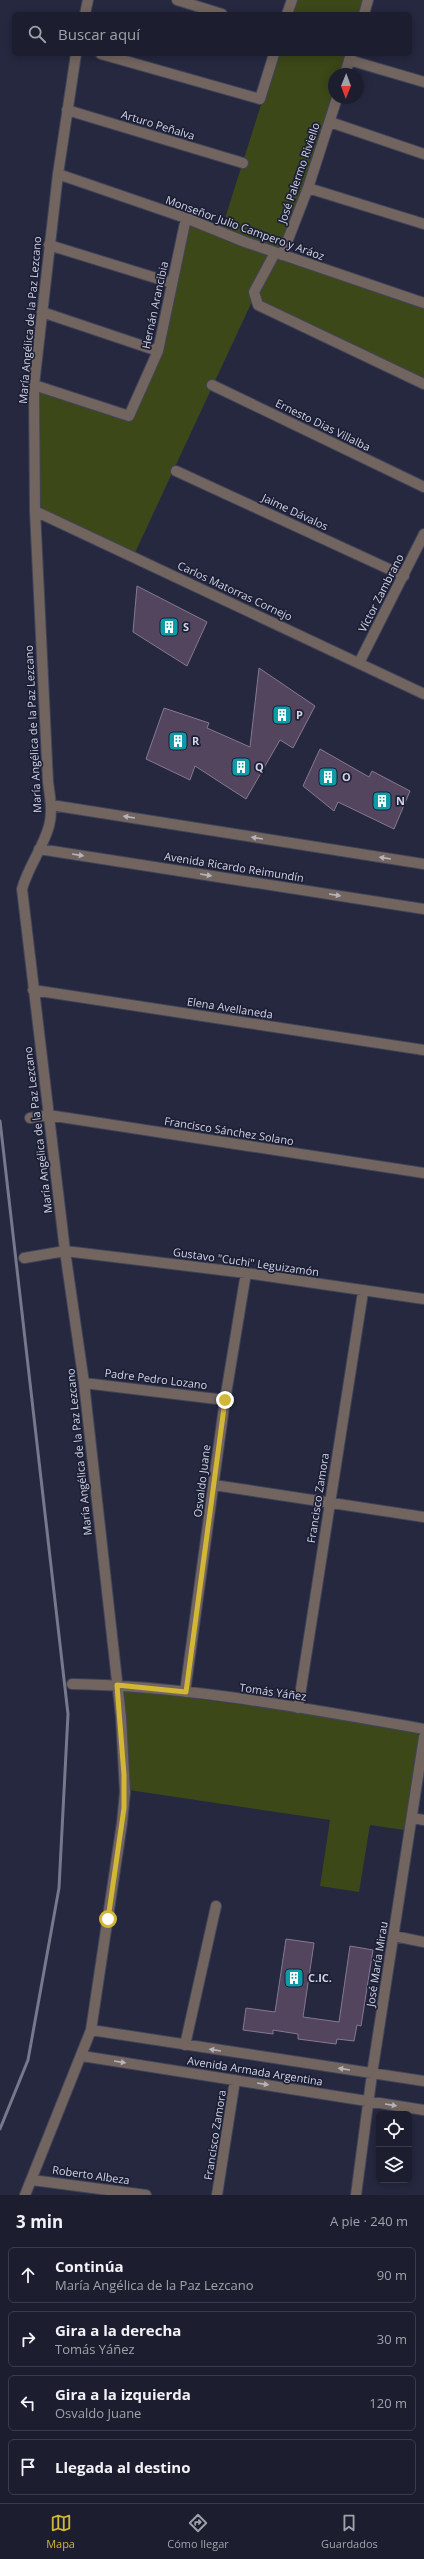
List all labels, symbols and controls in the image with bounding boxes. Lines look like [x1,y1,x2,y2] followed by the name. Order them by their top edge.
[12,12,412,56] search box
[26,23,48,45] icon: search
[58,24,140,44] text: Buscar aquí
[328,68,364,104] north arrow
[120,106,197,143] street label: Arturo Peñalva
[274,120,323,226] street label: José Palermo Riviello
[164,192,327,263] street label: Monseñor Julio Campero y Aráoz
[15,235,44,404] street label: María Angélica de la Paz Lezcano
[138,260,171,350] street label: Hernán Arancibia
[273,395,373,454] street label: Ernesto Dias Villalba
[259,489,331,533] street label: Jaime Dávalos
[354,551,407,634] street label: Víctor Zambrano
[175,557,295,624] street label: Carlos Matorras Cornejo
[158,616,180,638] building icon: S
[183,619,189,634] place label: S
[21,644,44,813] street label: María Angélica de la Paz Lezcano
[271,704,293,726] building icon: P
[296,707,303,722] place label: P
[167,730,189,752] building icon: R
[192,733,200,748] place label: R
[230,756,252,778] building icon: Q
[255,759,264,774] place label: Q
[317,766,339,788] building icon: O
[342,769,351,784] place label: O
[371,790,393,812] building icon: N
[396,793,405,808] place label: N
[123,814,135,820] one-way arrow
[251,835,263,841] one-way arrow
[163,848,305,885] street label: Avenida Ricardo Reimundín
[72,853,84,859] one-way arrow
[379,855,392,861] one-way arrow
[200,872,212,878] one-way arrow
[329,892,341,898] one-way arrow
[186,993,274,1022] street label: Elena Avellaneda
[20,1045,55,1214] street label: María Angélica de la Paz Lezcano
[163,1113,295,1148] street label: Francisco Sánchez Solano
[172,1244,320,1279] street label: Gustavo "Cuchi" Leguizamón
[104,1365,209,1392] street label: Padre Pedro Lozano
[62,1367,95,1536] street label: María Angélica de la Paz Lezcano
[216,1391,234,1409] route end
[190,1444,213,1518] street label: Osvaldo Juane
[303,1452,332,1544] street label: Francisco Zamora
[239,1679,307,1704] street label: Tomás Yáñez
[99,1910,117,1928] route start
[362,1920,391,2009] street label: José María Mirau
[283,1967,305,1989] building icon: C.IC.
[308,1970,332,1985] place label: C.IC.
[209,2046,222,2052] one-way arrow
[186,2052,324,2089] street label: Avenida Armada Argentina
[114,2059,126,2065] one-way arrow
[338,2066,350,2072] one-way arrow
[256,2081,269,2087] one-way arrow
[200,2089,229,2181] street label: Francisco Zamora
[385,2102,397,2108] one-way arrow
[376,2111,412,2183] map controls
[376,2111,412,2147] button: locate
[376,2147,412,2183] button: layers
[51,2162,131,2187] street label: Roberto Albeza
[16,2210,63,2233] text: 3 min
[330,2212,408,2230] text: A pie · 240 m
[55,2256,124,2276] text: Continúa
[17,2264,39,2286] icon: ahead
[377,2266,407,2284] text: 90 m
[55,2276,254,2294] text: María Angélica de la Paz Lezcano
[55,2320,181,2340] text: Gira a la derecha
[17,2328,39,2350] icon: right
[377,2330,407,2348] text: 30 m
[55,2340,135,2358] text: Tomás Yáñez
[55,2384,191,2404] text: Gira a la izquierda
[17,2392,39,2414] icon: left
[369,2394,407,2412] text: 120 m
[55,2404,141,2422] text: Osvaldo Juane
[17,2456,39,2478] icon: arrive
[55,2457,190,2477] text: Llegada al destino
[46,2512,75,2551] tab: Mapa
[167,2512,229,2551] tab: Cómo llegar
[321,2512,378,2551] tab: Guardados

